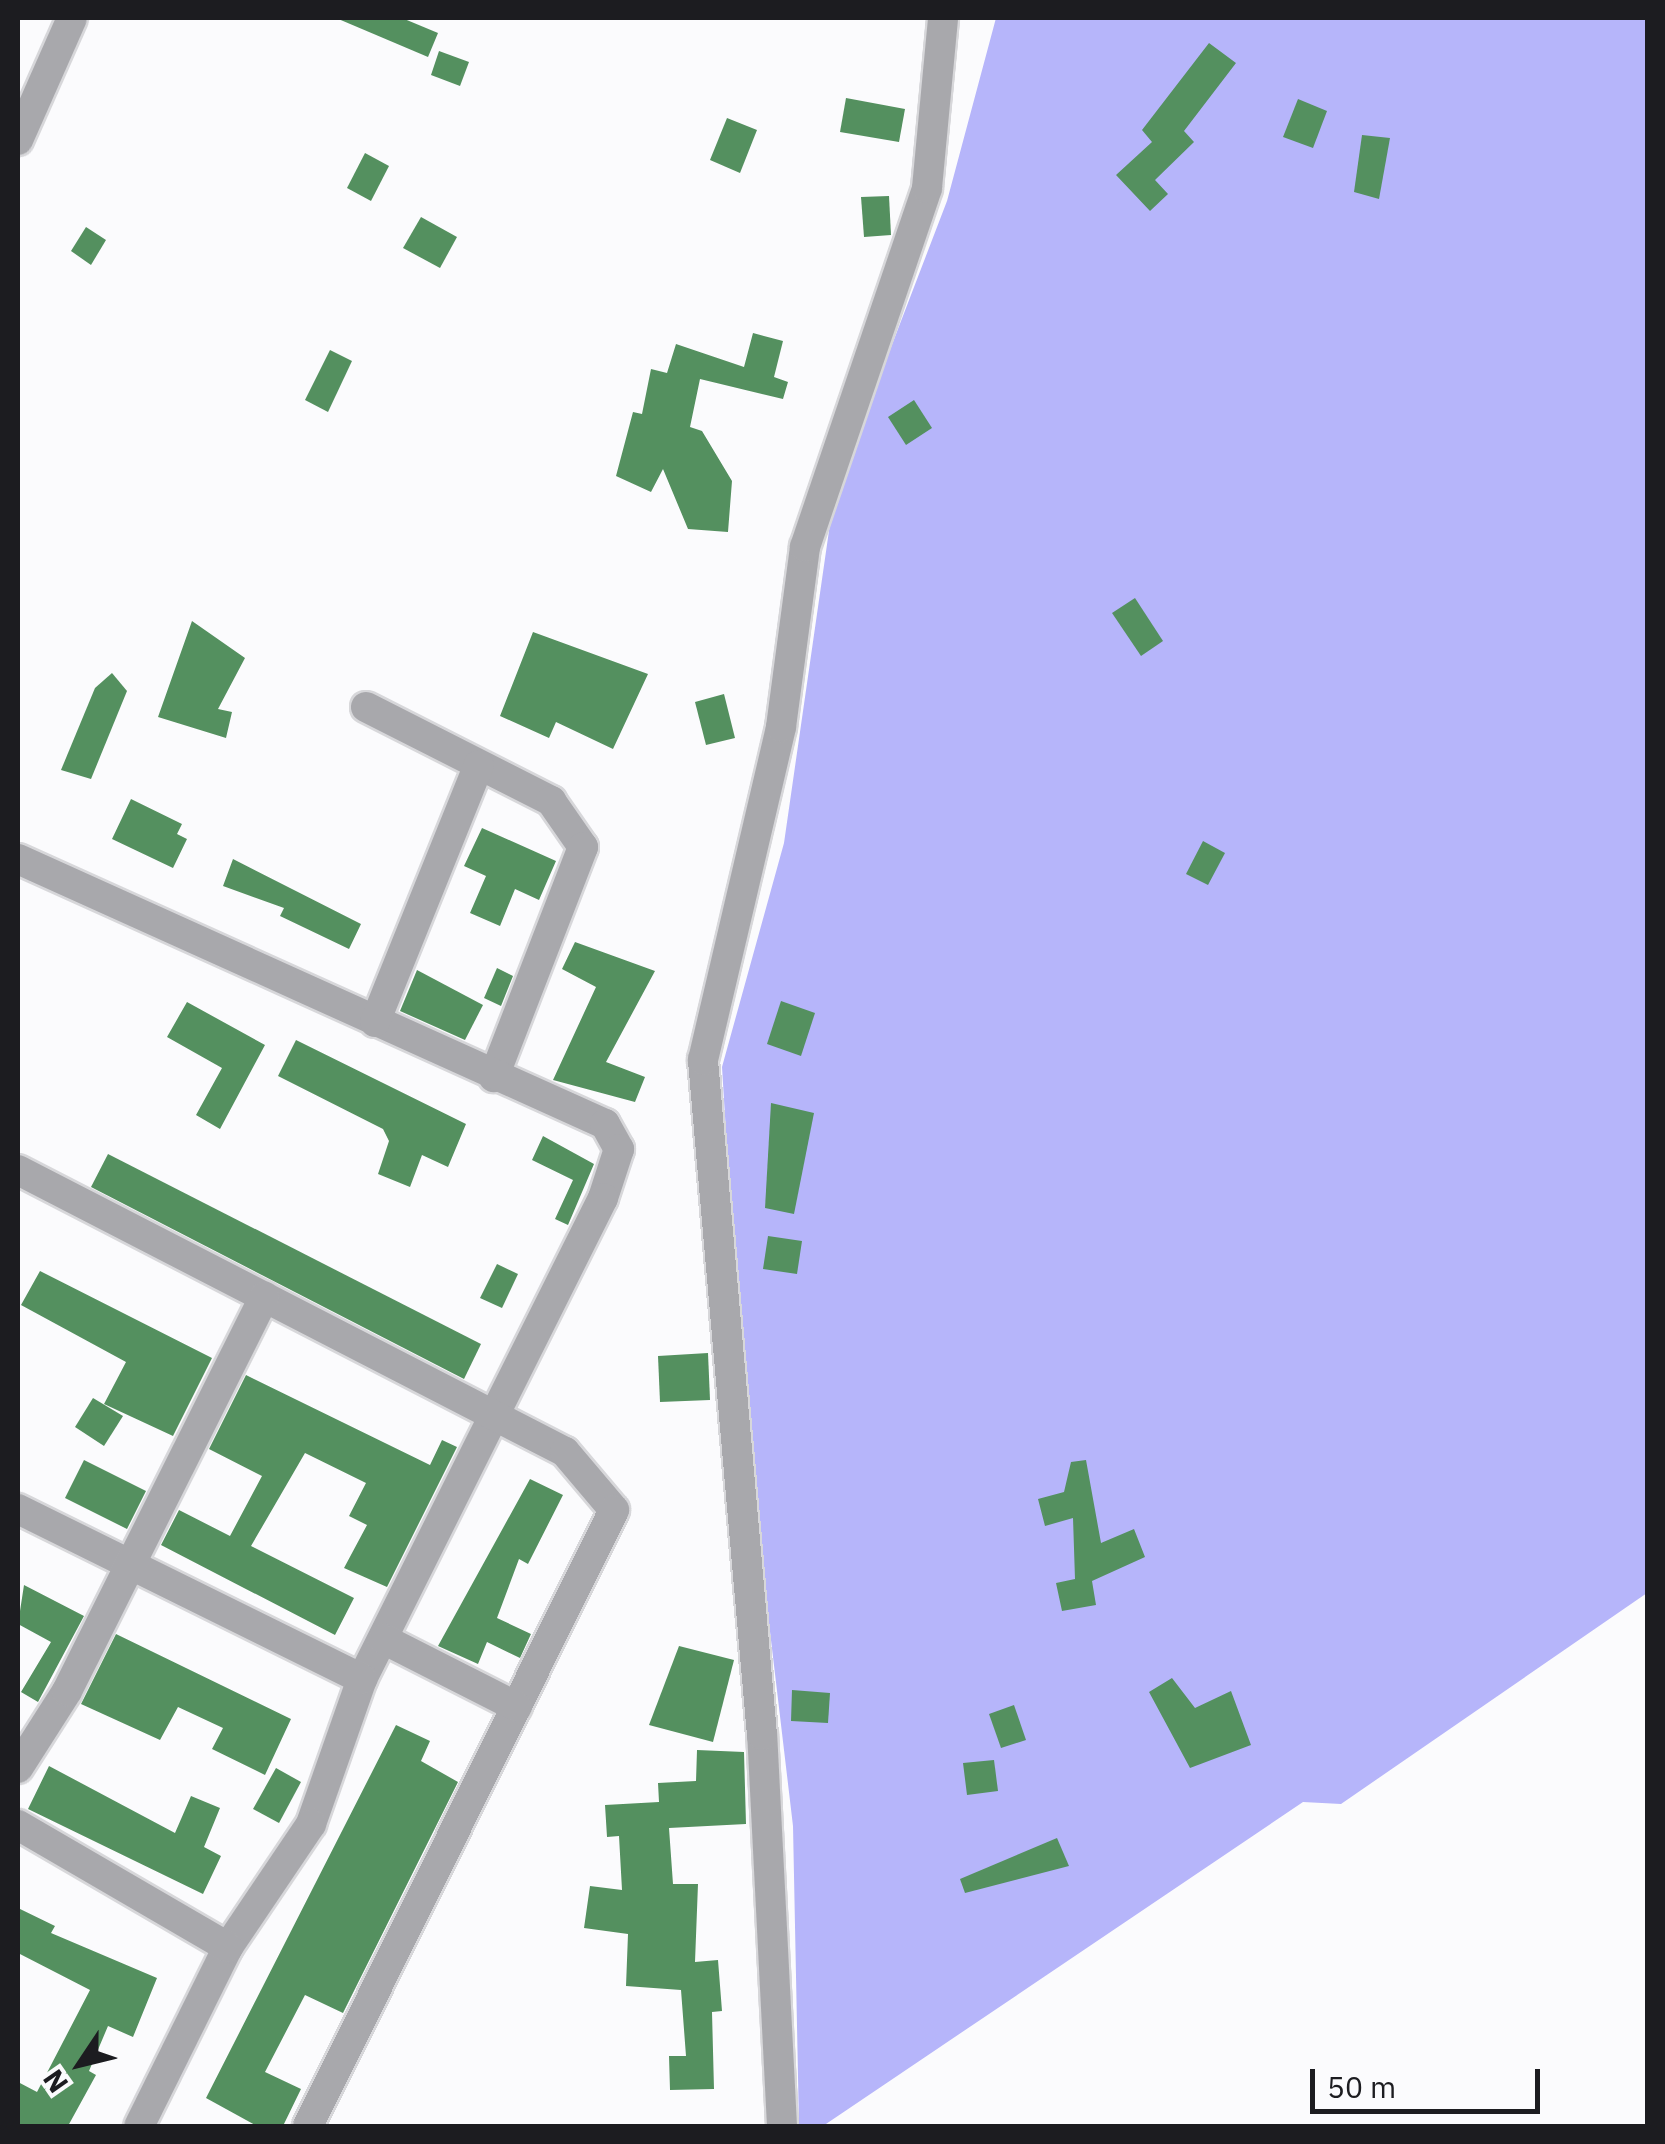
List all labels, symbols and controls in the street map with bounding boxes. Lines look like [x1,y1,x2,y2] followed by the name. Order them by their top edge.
[30,2014,130,2114] north arrow
[1315,2049,1545,2111] scale bar
[34,2063,76,2100] text: N
[1327,2067,1396,2106] text: 50 m

